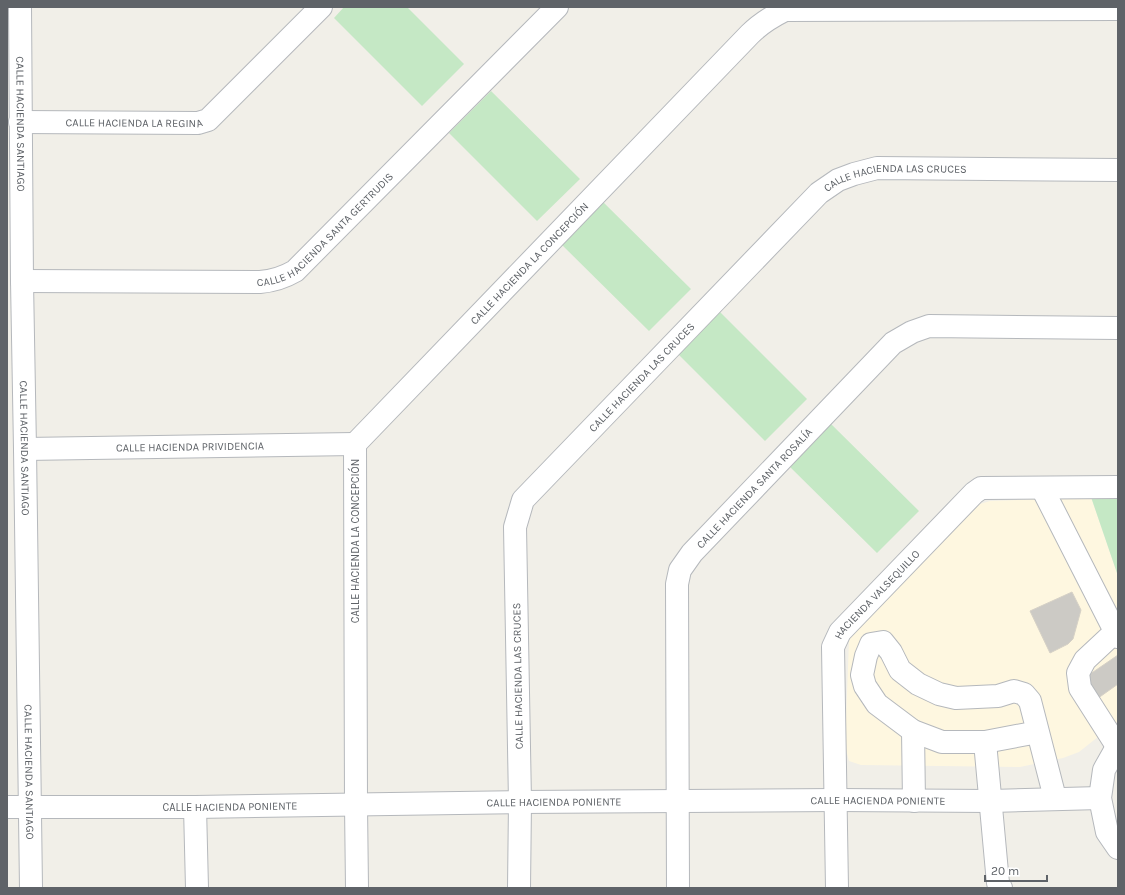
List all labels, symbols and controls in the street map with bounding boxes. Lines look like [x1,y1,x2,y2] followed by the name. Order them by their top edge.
[14,56,28,192] street label: CALLE HACIENDA SANTIAGO
[66,115,205,130] street label: CALLE HACIENDA LA REGINA
[821,161,967,194] street label: CALLE HACIENDA LAS CRUCES
[256,170,396,289] street label: CALLE HACIENDA SANTA GERTRUDIS
[467,199,591,327] street label: CALLE HACIENDA LA CONCEPCIÓN
[586,320,697,434] street label: CALLE HACIENDA LAS CRUCES
[17,380,32,516] street label: CALLE HACIENDA SANTIAGO
[694,425,815,551] street label: CALLE HACIENDA SANTA ROSALÍA
[116,439,265,454] street label: CALLE HACIENDA PRIVIDENCIA
[347,459,362,623] street label: CALLE HACIENDA LA CONCEPCIÓN
[831,547,922,641] street label: HACIENDA VALSEQUILLO
[510,603,526,749] street label: CALLE HACIENDA LAS CRUCES
[22,704,37,840] street label: CALLE HACIENDA SANTIAGO
[810,793,945,807] street label: CALLE HACIENDA PONIENTE
[486,795,621,809] street label: CALLE HACIENDA PONIENTE
[163,799,298,814] street label: CALLE HACIENDA PONIENTE
[985,857,1047,883] scale bar
[991,864,1019,878] text: 20 m

